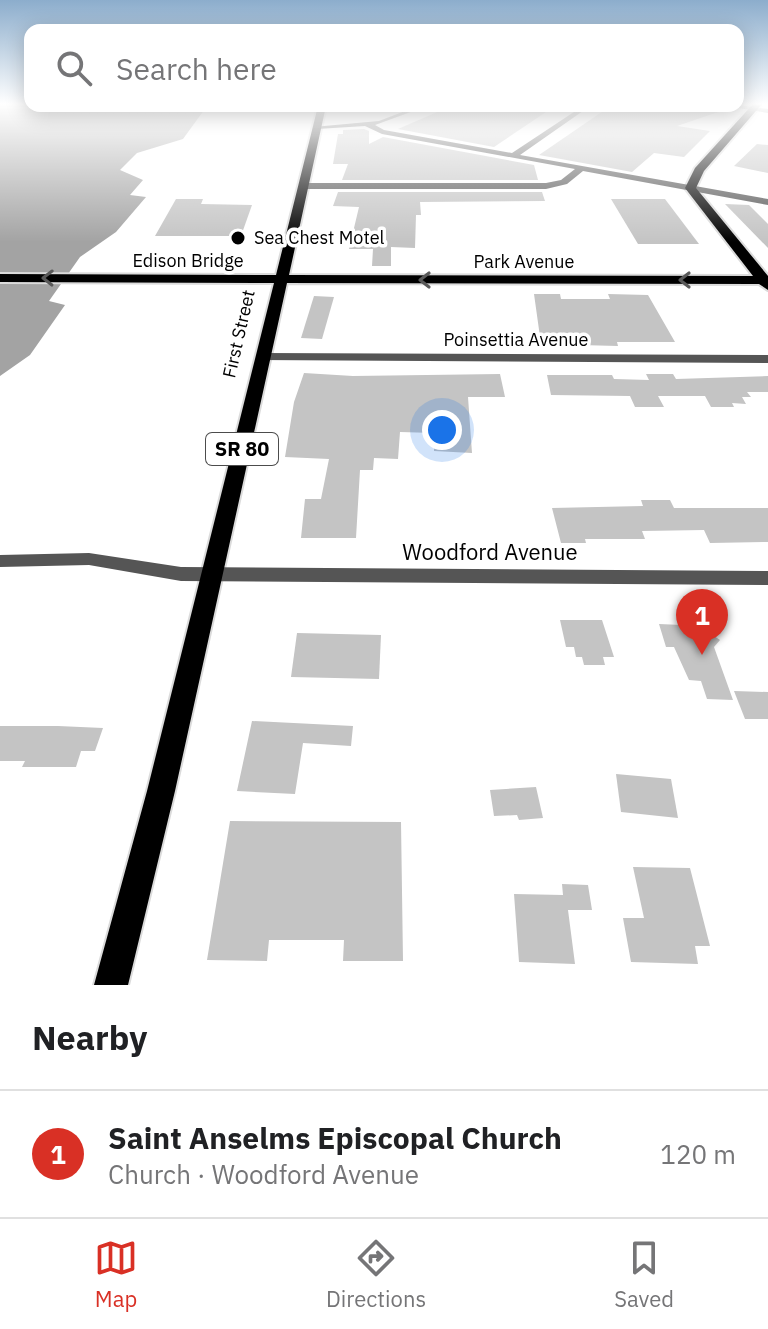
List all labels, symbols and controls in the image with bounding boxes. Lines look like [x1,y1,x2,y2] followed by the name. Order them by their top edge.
[24,24,744,112] search box
[52,46,96,90] icon: search
[116,49,277,88] text: Search here
[254,226,385,249] place label: Sea Chest Motel
[229,229,247,247] marker: Sea Chest Motel
[132,249,244,272] street label: Edison Bridge
[474,250,575,273] street label: Park Avenue
[41,269,54,287] one-way arrow
[418,271,431,289] one-way arrow
[678,271,691,289] one-way arrow
[217,288,260,380] street label: First Street
[444,328,589,351] street label: Poinsettia Avenue
[422,410,462,450] your location
[206,433,278,465] road number: SR 80
[402,537,578,566] street label: Woodford Avenue
[676,589,728,655] pin: 1
[32,1015,147,1059] text: Nearby
[108,1118,562,1157] text: Saint Anselms Episcopal Church
[50,1137,66,1171] text: 1
[660,1137,736,1171] text: 120 m
[108,1157,419,1191] text: Church · Woodford Avenue
[94,1236,138,1313] tab: Map
[326,1236,426,1313] tab: Directions
[614,1236,674,1313] tab: Saved

